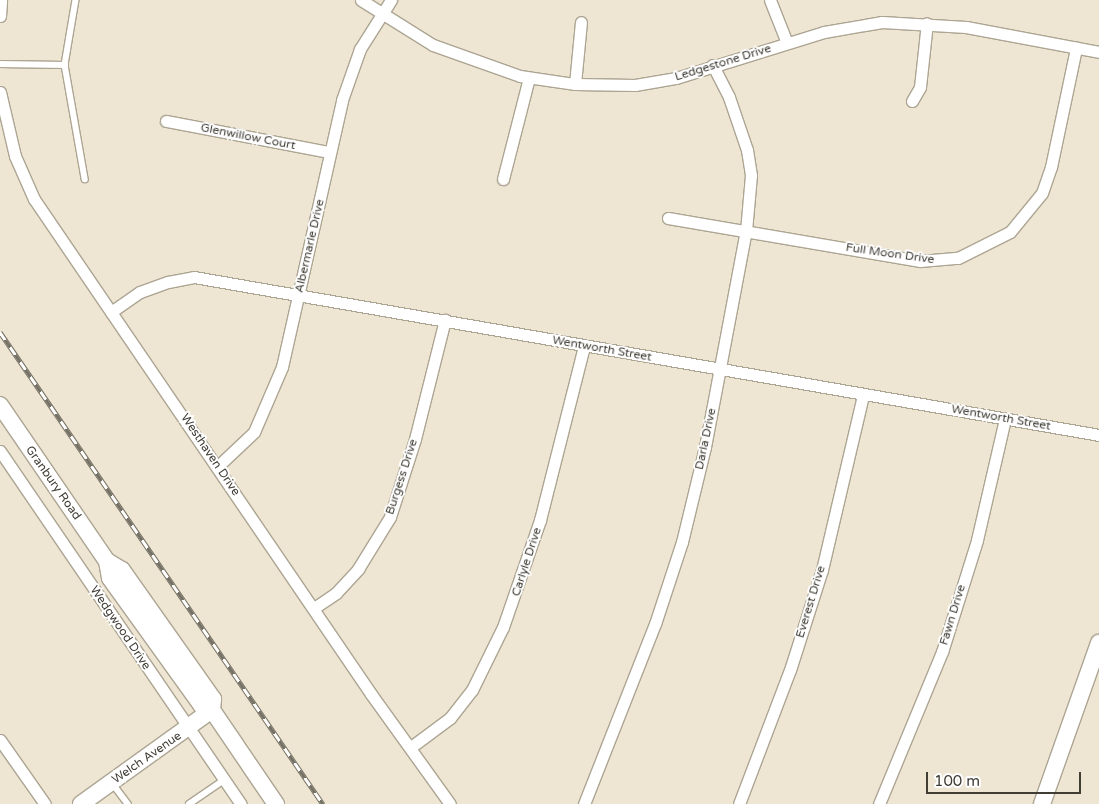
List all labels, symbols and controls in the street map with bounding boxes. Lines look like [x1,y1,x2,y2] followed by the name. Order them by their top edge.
[673,42,773,84] street label: Ledgestone Drive
[199,121,297,153] street label: Glenwillow Court
[292,198,328,294] street label: Albermarle Drive
[845,241,935,267] street label: Full Moon Drive
[551,333,653,365] street label: Wentworth Street
[950,402,1052,434] street label: Wentworth Street
[692,407,720,471] street label: Darla Drive
[177,411,243,499] street label: Westhaven Drive
[383,437,421,517] street label: Burgess Drive
[22,443,84,523] street label: Granbury Road
[509,526,545,598] street label: Carlyle Drive
[793,564,829,640] street label: Everest Drive
[87,583,153,673] street label: Wedgwood Drive
[937,583,969,647] street label: Fawn Drive
[110,729,184,787] street label: Welch Avenue
[929,762,1084,794] scale bar
[934,772,980,790] text: 100 m

